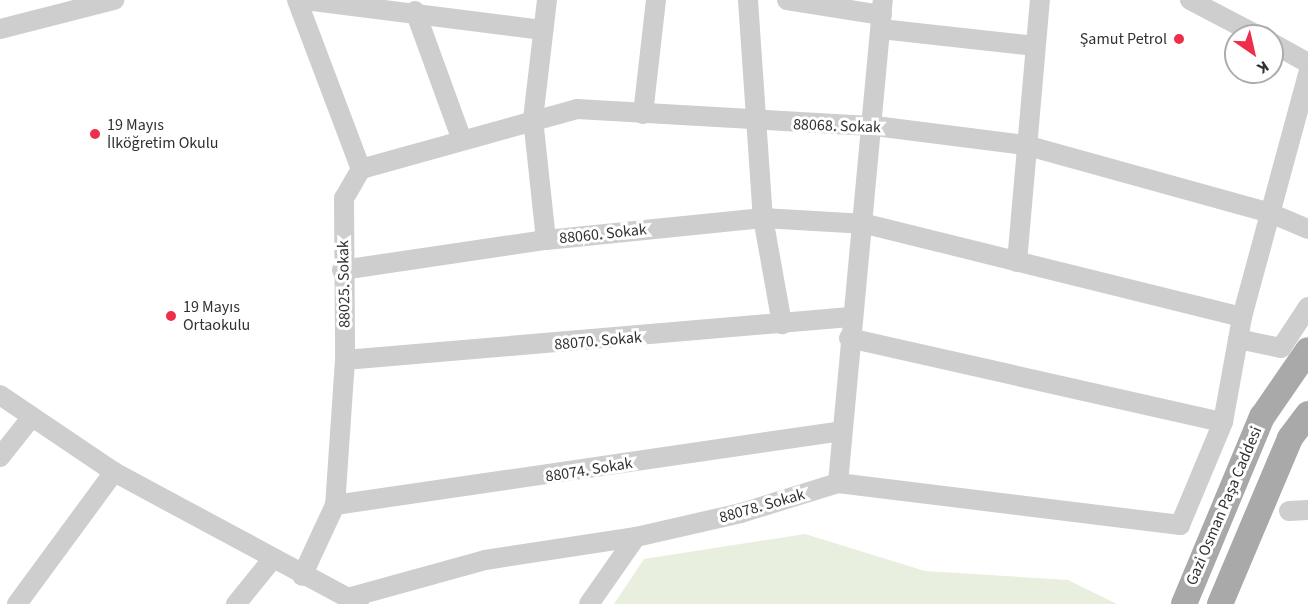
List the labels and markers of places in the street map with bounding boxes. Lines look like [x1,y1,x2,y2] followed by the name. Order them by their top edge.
[1080,29,1167,49] place label: Şamut Petrol
[1172,32,1186,46] marker: Şamut Petrol
[107,115,218,153] place label: 19 Mayıs İlköğretim Okulu
[88,127,102,141] marker: 19 Mayıs İlköğretim Okulu
[183,297,250,335] place label: 19 Mayıs Ortaokulu
[164,309,178,323] marker: 19 Mayıs Ortaokulu

